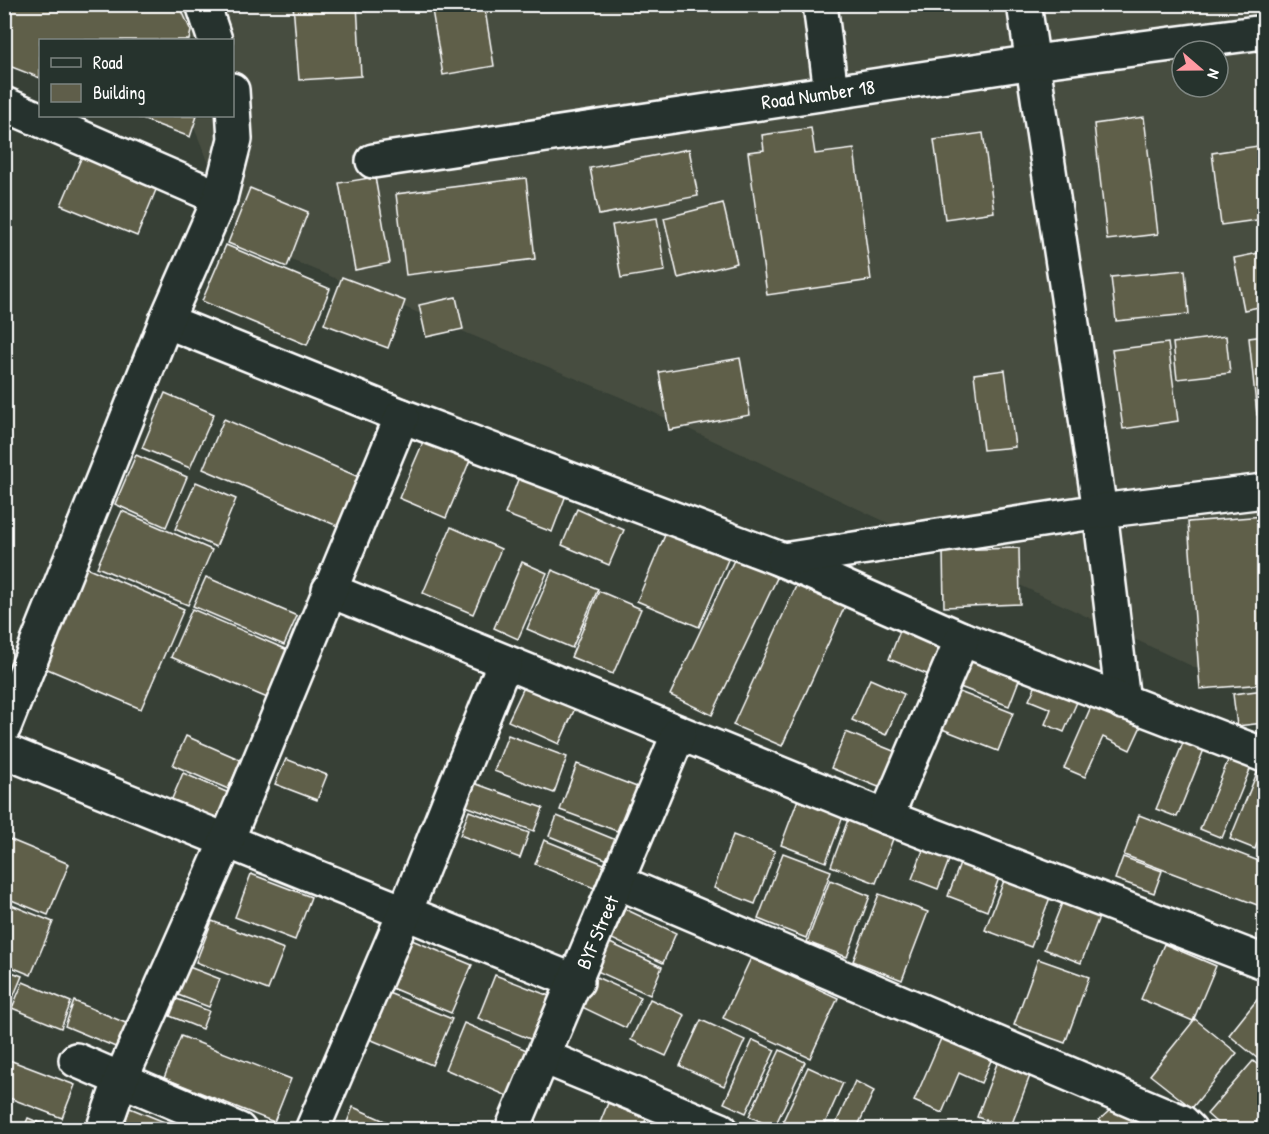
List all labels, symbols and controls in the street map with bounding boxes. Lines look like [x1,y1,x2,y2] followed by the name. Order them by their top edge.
[39,39,234,117] legend
[1170,39,1230,99] north arrow
[93,50,123,75] text: Road
[1202,66,1226,82] text: N
[760,73,876,115] street label: Road Number 18
[93,80,145,105] text: Building
[569,890,625,973] street label: BYF Street

